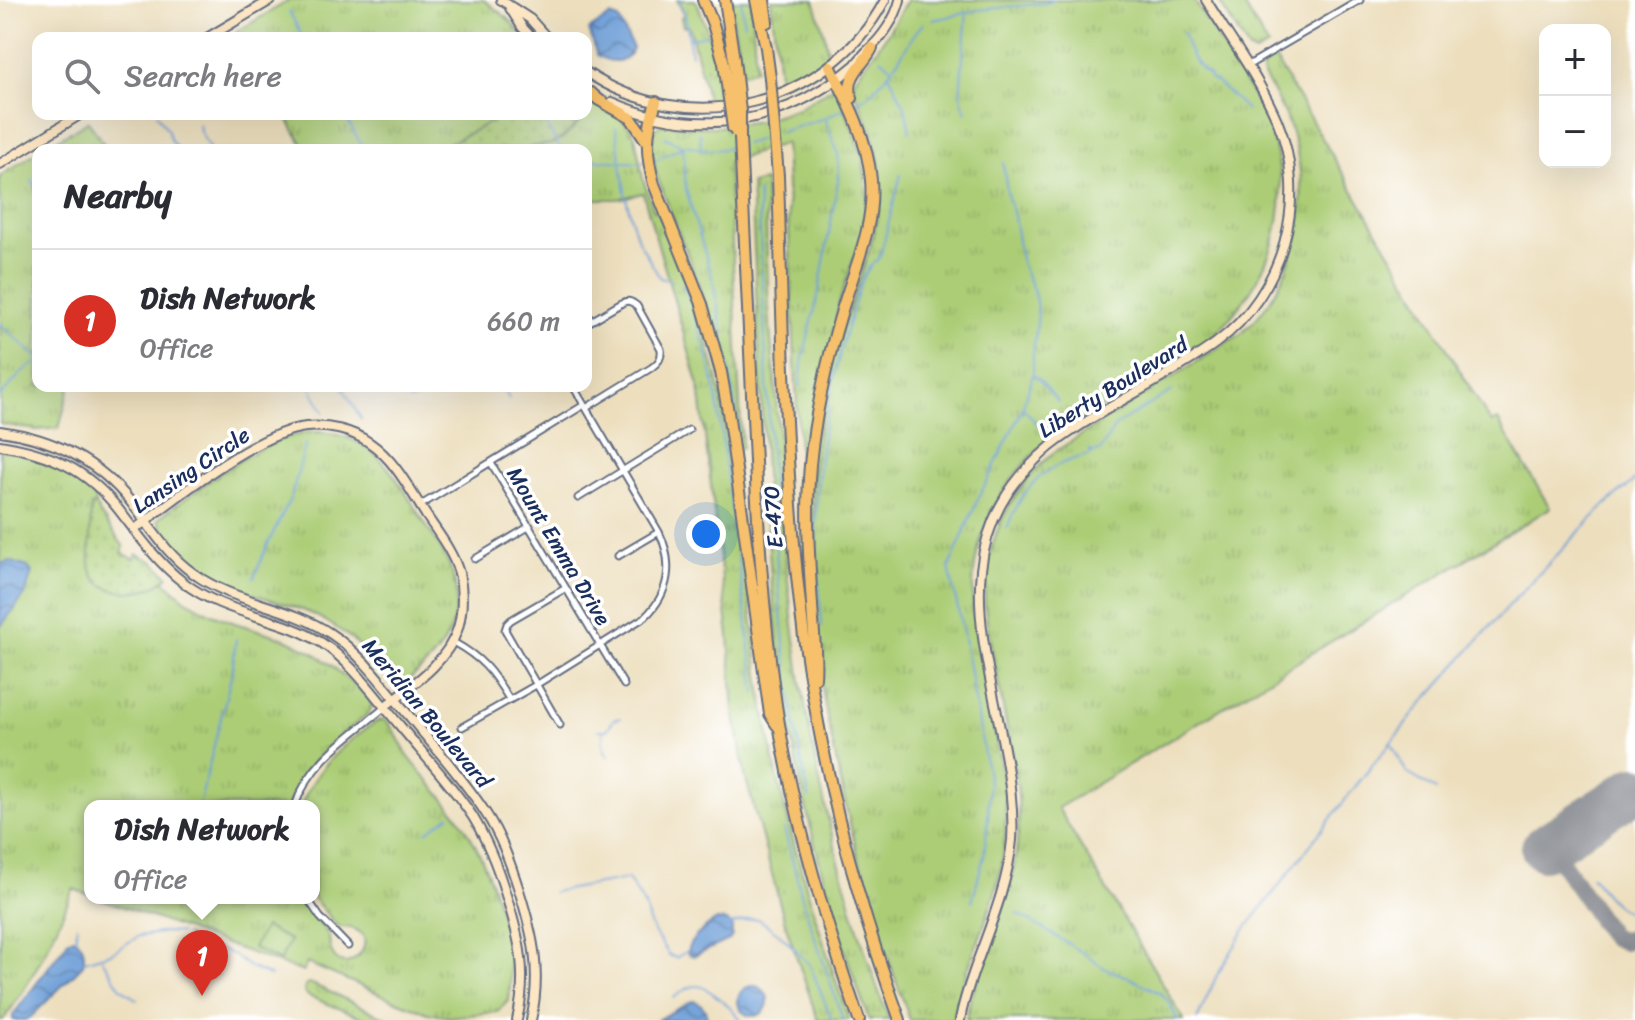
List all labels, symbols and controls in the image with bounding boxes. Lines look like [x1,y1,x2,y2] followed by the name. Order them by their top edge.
[1539,24,1611,168] map controls
[1539,24,1611,96] button: +
[32,32,592,120] search box
[124,49,282,103] text: Search here
[60,54,104,98] icon: search
[1539,96,1611,168] button: −
[64,166,172,226] text: Nearby
[140,271,316,325] text: Dish Network
[84,298,96,344] text: 1
[487,298,560,344] text: 660 m
[1030,324,1197,449] street label: Liberty Boulevard
[140,325,213,371] text: Office
[124,416,258,524] street label: Lansing Circle
[496,459,622,634] street label: Mount Emma Drive
[751,484,795,550] street label: E-470
[686,514,726,554] your location
[352,629,503,798] street label: Meridian Boulevard
[84,800,320,904] popup
[114,802,290,856] text: Dish Network
[114,856,187,902] text: Office
[176,930,228,996] pin: 1

